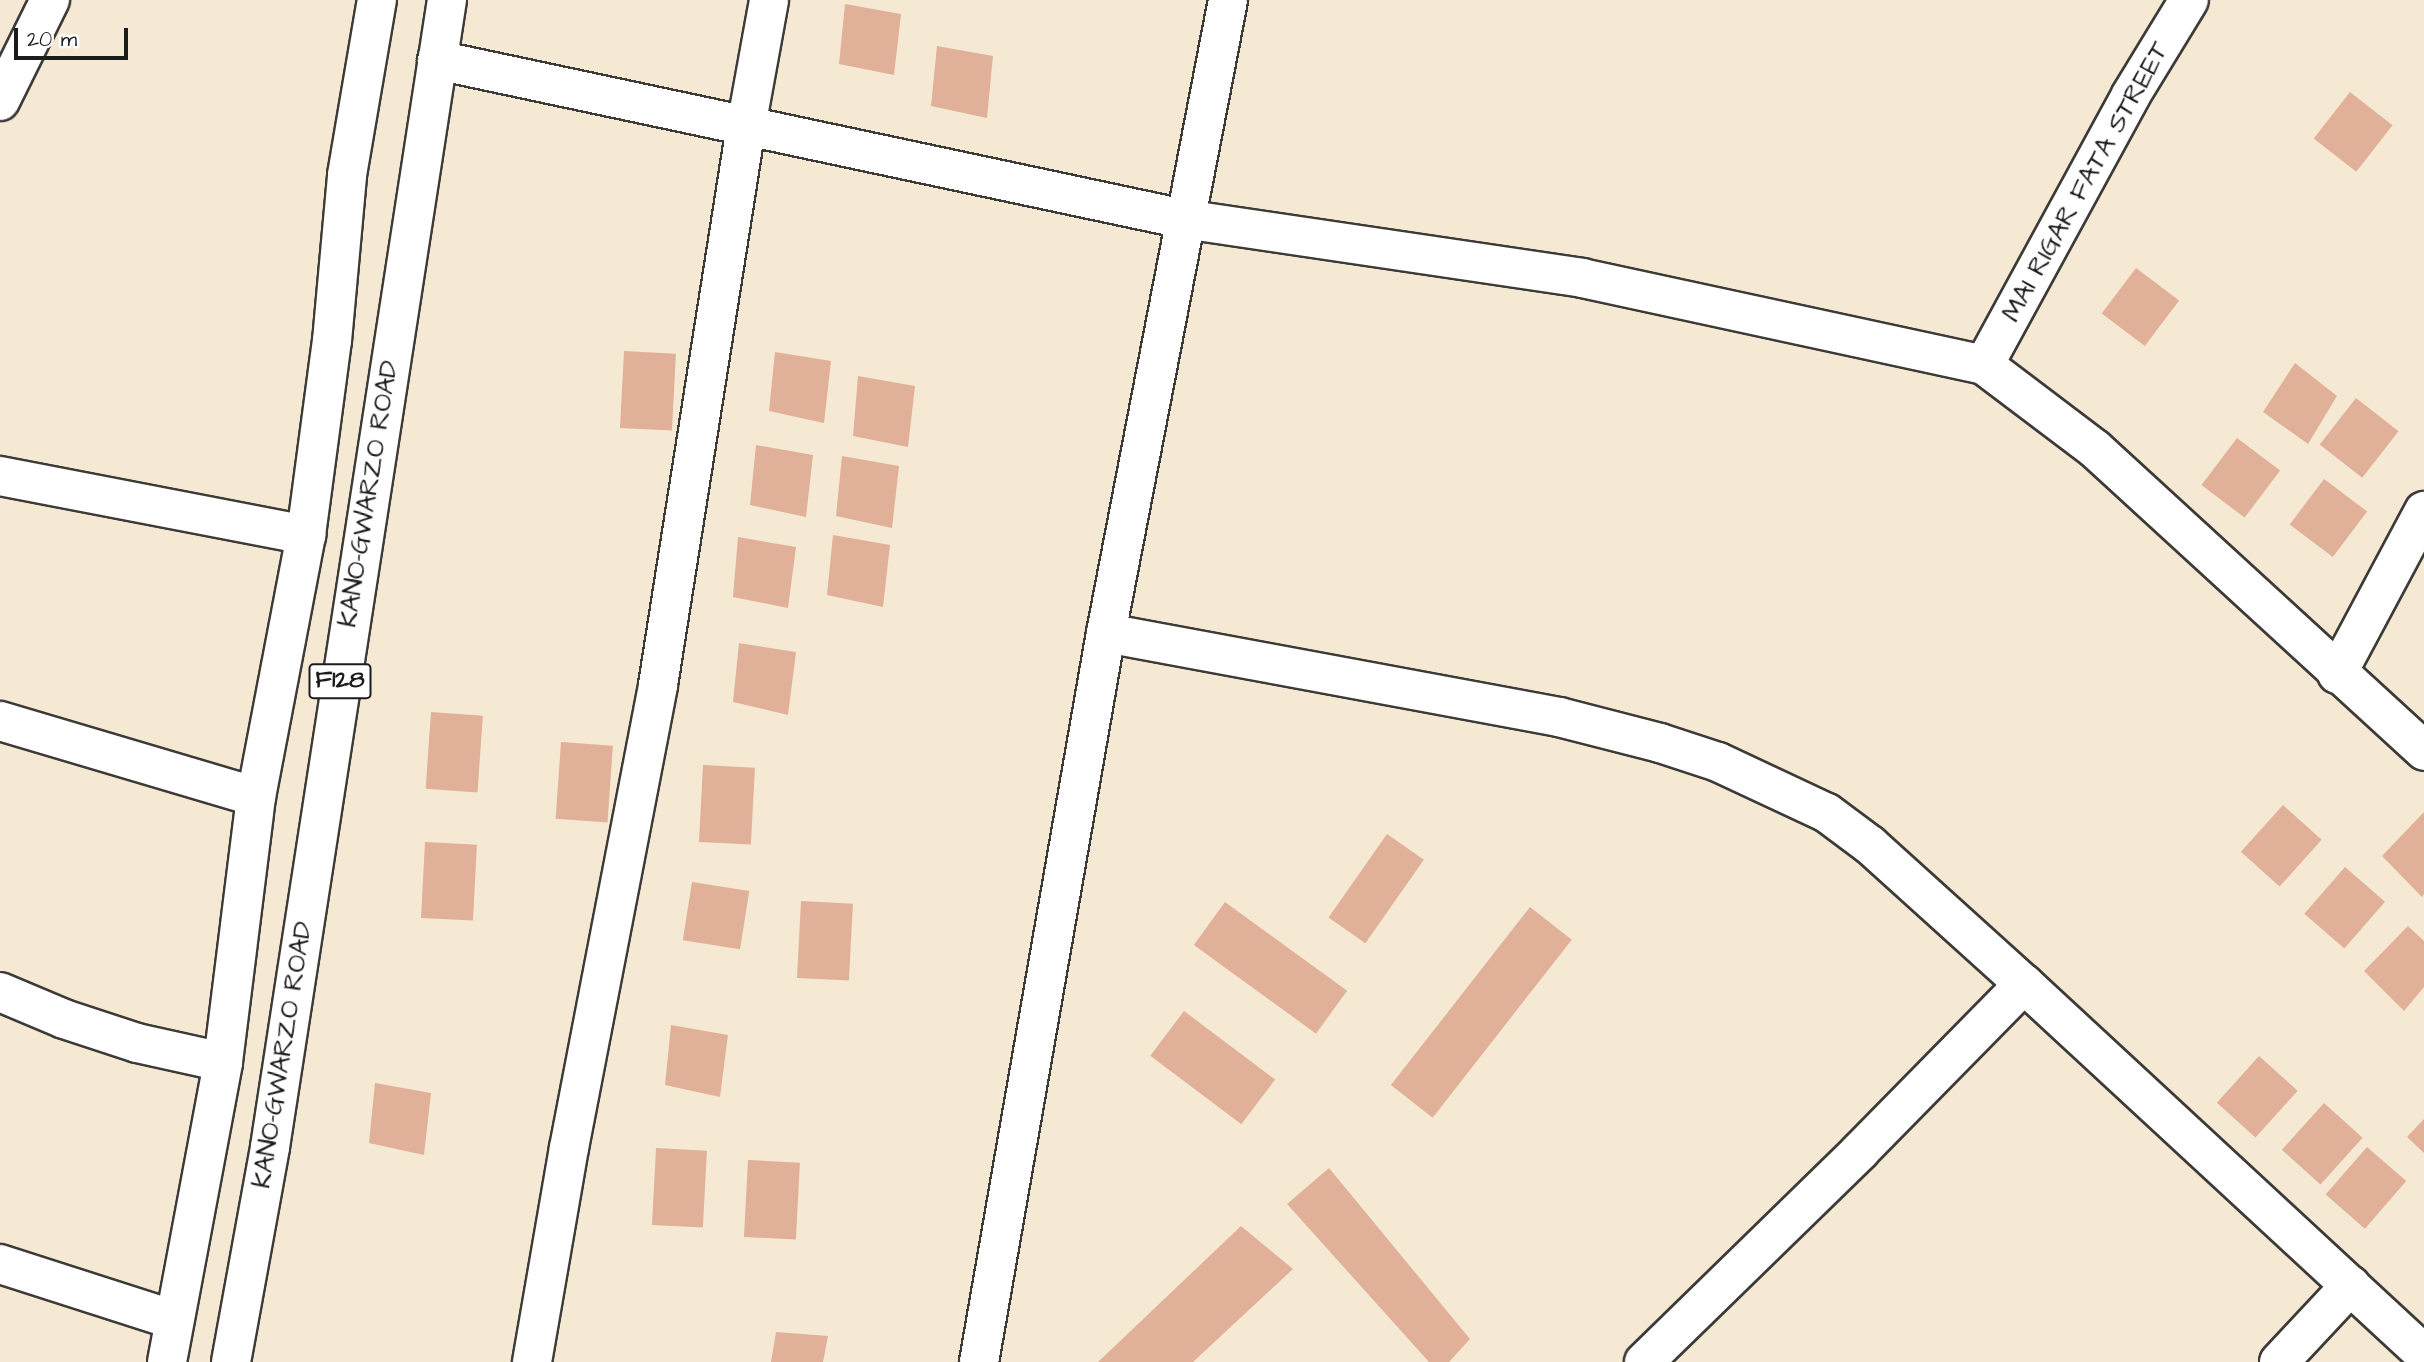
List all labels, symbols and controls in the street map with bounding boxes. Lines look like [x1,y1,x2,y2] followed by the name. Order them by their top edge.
[18,14,131,58] scale bar
[27,25,77,54] text: 20 m
[1996,37,2176,327] street label: MAI RIGAR FATA STREET
[333,358,405,630] street label: KANO-GWARZO ROAD
[308,660,372,702] road number: F128
[247,919,319,1191] street label: KANO-GWARZO ROAD

